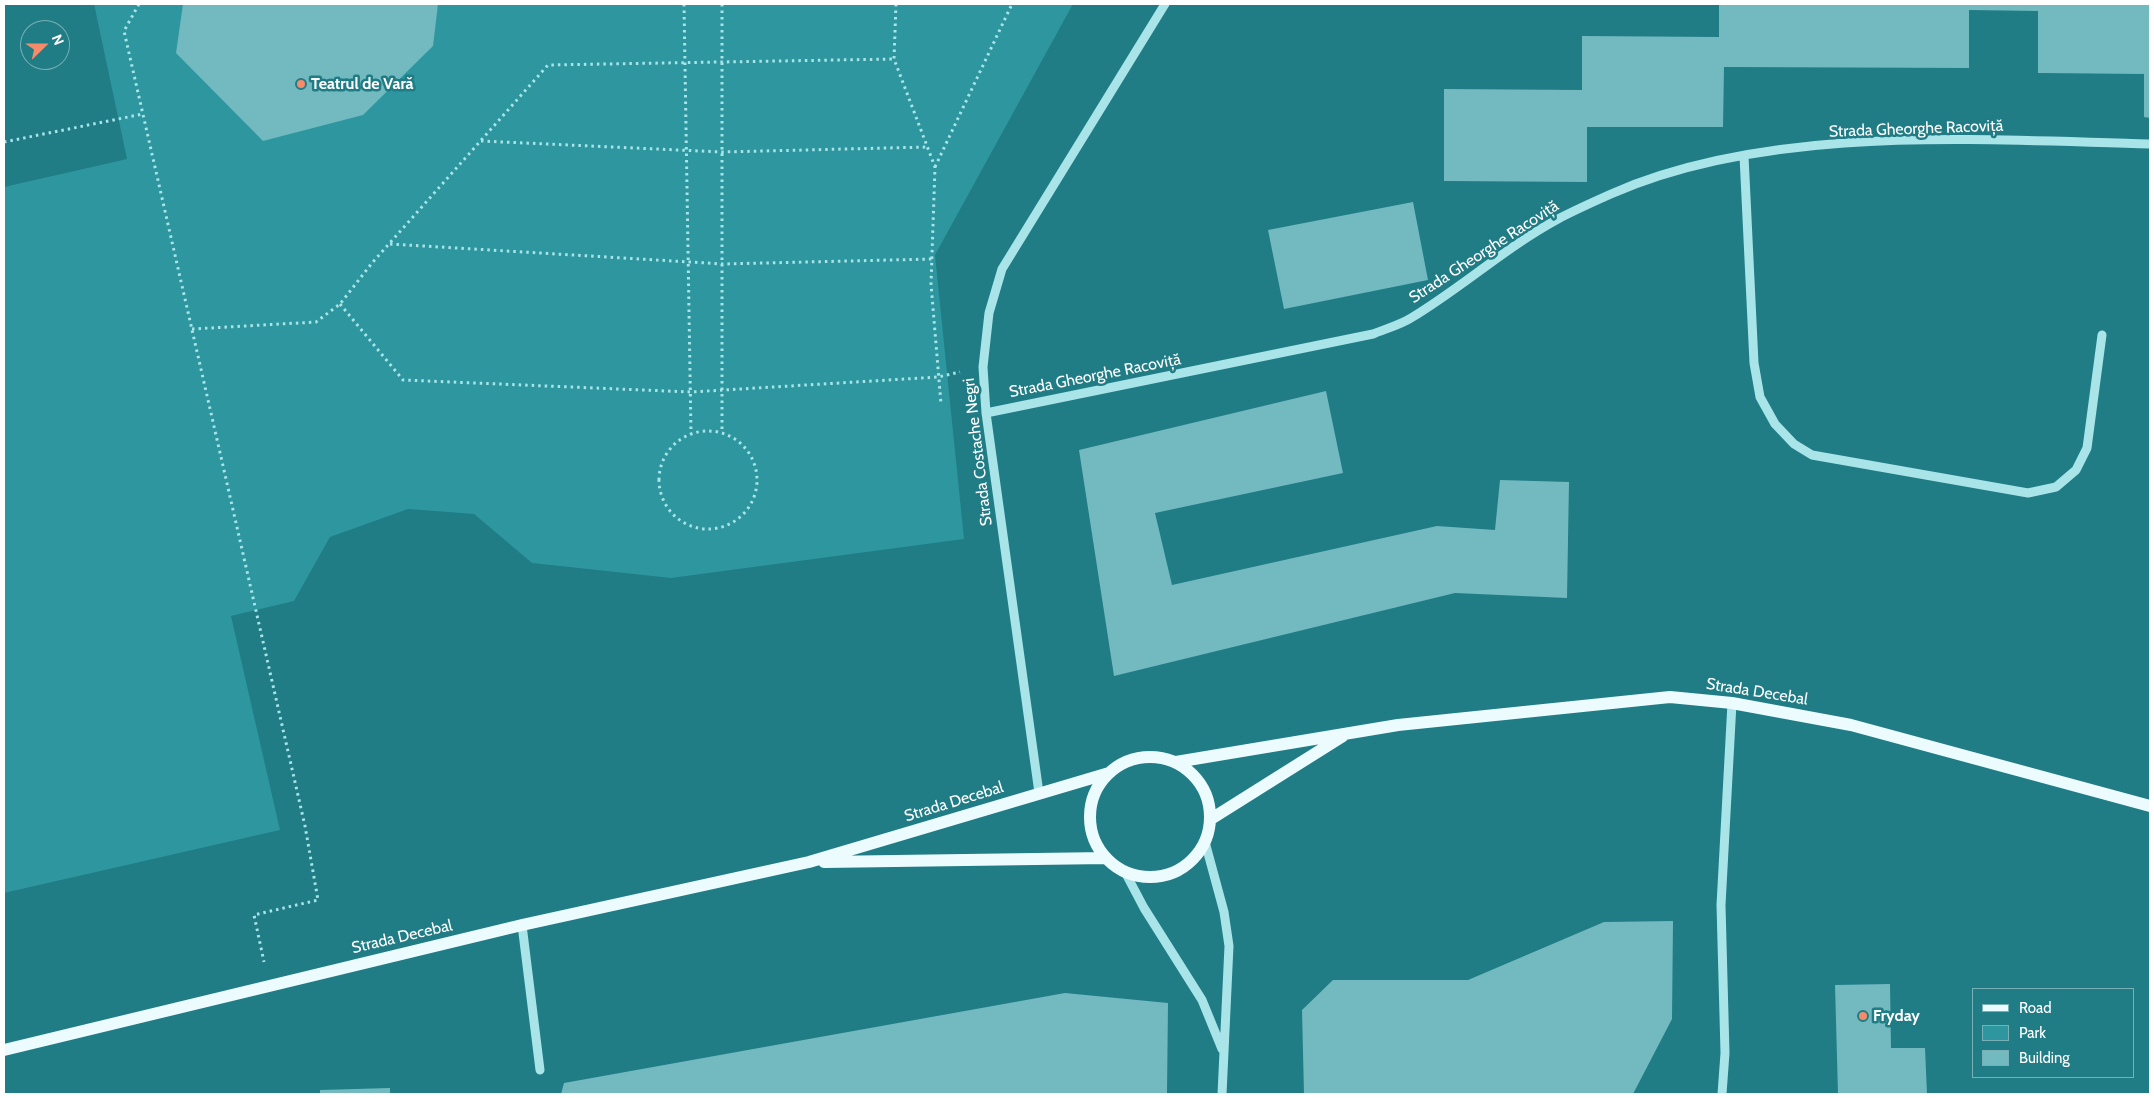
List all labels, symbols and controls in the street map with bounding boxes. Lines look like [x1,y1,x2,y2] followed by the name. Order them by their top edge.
[20,20,70,70] north arrow
[48,32,68,48] text: N
[311,74,414,94] place label: Teatrul de Vară
[295,78,307,90] marker: Teatrul de Vară
[1829,116,2003,142] street label: Strada Gheorghe Racoviță
[1406,196,1562,308] street label: Strada Gheorghe Racoviță
[1008,350,1182,402] street label: Strada Gheorghe Racoviță
[959,377,997,527] street label: Strada Costache Negri
[1705,674,1809,710] street label: Strada Decebal
[902,778,1006,826] street label: Strada Decebal
[350,916,454,958] street label: Strada Decebal
[1972,988,2134,1078] legend
[2019,999,2052,1017] text: Road
[1873,1006,1920,1026] place label: Fryday
[1857,1010,1869,1022] marker: Fryday
[2019,1024,2046,1042] text: Park
[2019,1049,2070,1067] text: Building

